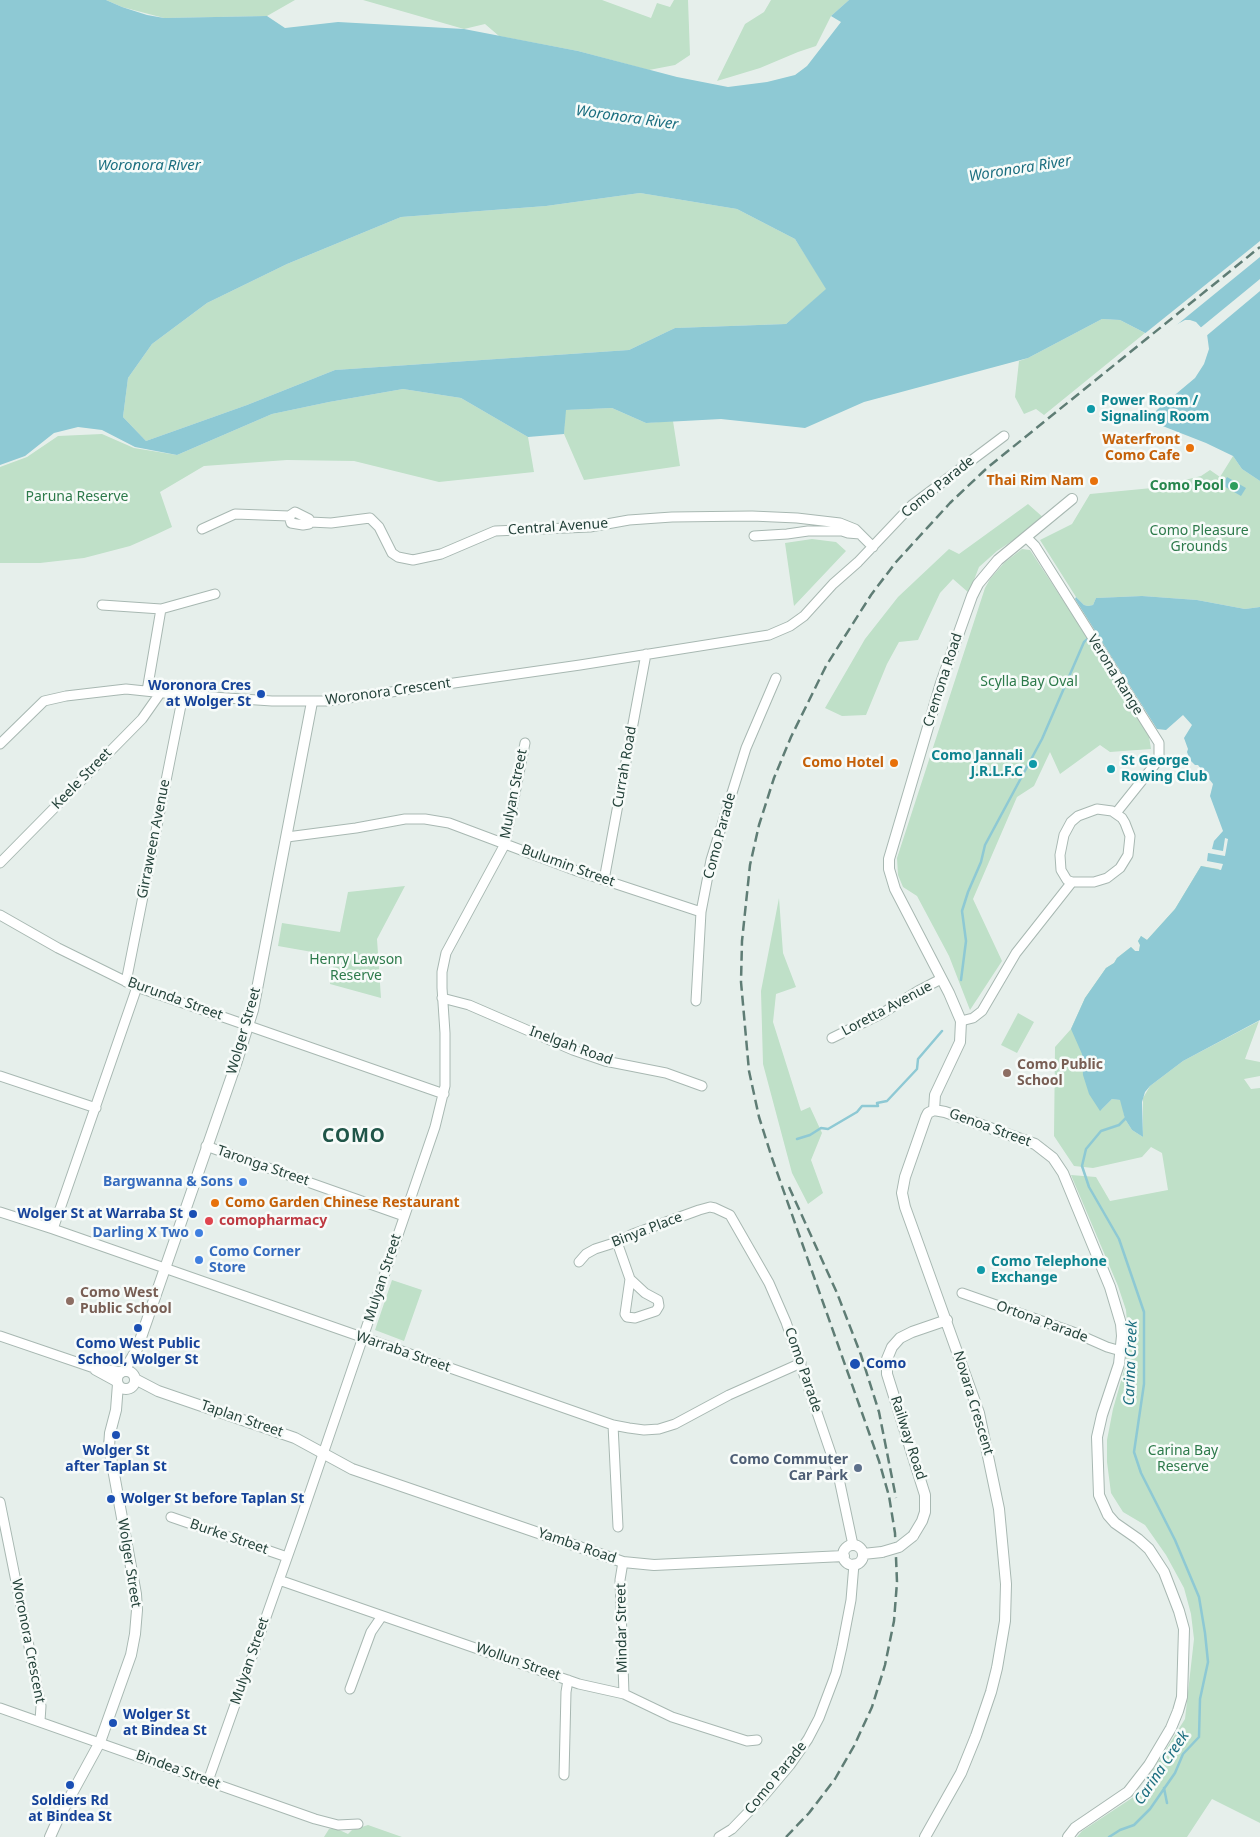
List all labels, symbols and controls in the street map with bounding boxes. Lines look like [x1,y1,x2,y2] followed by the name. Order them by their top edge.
[575,102,679,134] water label: Woronora River
[968,152,1072,186] water label: Woronora River
[97,157,201,175] water label: Woronora River
[1101,393,1210,426] place label: Power Room / Signaling Room
[1085,403,1097,415] marker: Power Room / Signaling Room
[1102,432,1180,464] place label: Waterfront Como Cafe
[1184,442,1196,454] marker: Waterfront Como Cafe
[898,453,978,521] street label: Como Parade
[987,473,1084,489] place label: Thai Rim Nam
[1088,475,1100,487] marker: Thai Rim Nam
[1150,478,1224,494] place label: Como Pool
[1228,480,1240,492] marker: Como Pool
[26,489,128,505] park label: Paruna Reserve
[507,515,609,539] street label: Central Avenue
[1149,523,1249,556] park label: Como Pleasure Grounds
[920,631,966,729] street label: Cremona Road
[1084,632,1146,718] street label: Verona Range
[980,674,1078,690] park label: Scylla Bay Oval
[324,675,452,709] street label: Woronora Crescent
[148,678,251,710] place label: Woronora Cres at Wolger St
[255,688,267,700] marker: Woronora Cres at Wolger St
[610,725,640,809] street label: Currah Road
[49,745,115,813] street label: Keele Street
[497,748,531,840] street label: Mulyan Street
[931,748,1023,780] place label: Como Jannali J.R.L.F.C
[1121,753,1208,786] place label: St George Rowing Club
[802,755,884,771] place label: Como Hotel
[888,757,900,769] marker: Como Hotel
[1027,758,1039,770] marker: Como Jannali J.R.L.F.C
[1105,763,1117,775] marker: St George Rowing Club
[134,778,174,900] street label: Girraween Avenue
[700,791,740,881] street label: Como Parade
[519,841,617,891] street label: Bulumin Street
[309,952,403,984] park label: Henry Lawson Reserve
[125,974,225,1024] street label: Burunda Street
[839,978,935,1040] street label: Loretta Avenue
[224,986,264,1076] street label: Wolger Street
[527,1023,615,1069] street label: Inelgah Road
[1017,1057,1103,1090] place label: Como Public School
[1001,1067,1013,1079] marker: Como Public School
[947,1105,1033,1151] street label: Genoa Street
[322,1126,386,1148] district label: COMO
[215,1142,311,1190] street label: Taronga Street
[103,1174,233,1190] place label: Bargwanna & Sons
[237,1176,249,1188] marker: Bargwanna & Sons
[225,1195,460,1211] place label: Como Garden Chinese Restaurant
[209,1197,221,1209] marker: Como Garden Chinese Restaurant
[17,1206,183,1222] place label: Wolger St at Warraba St
[187,1208,199,1220] marker: Wolger St at Warraba St
[609,1209,685,1251] street label: Binya Place
[219,1213,327,1229] place label: comopharmacy
[203,1215,215,1227] marker: comopharmacy
[93,1225,189,1241] place label: Darling X Two
[193,1227,205,1239] marker: Darling X Two
[361,1232,405,1324] street label: Mulyan Street
[209,1244,300,1276] place label: Como Corner Store
[193,1254,205,1266] marker: Como Corner Store
[991,1254,1107,1286] place label: Como Telephone Exchange
[975,1264,987,1276] marker: Como Telephone Exchange
[80,1285,172,1318] place label: Como West Public School
[64,1295,76,1307] marker: Como West Public School
[994,1298,1090,1346] street label: Ortona Parade
[1121,1320,1141,1406] water label: Carina Creek
[132,1322,144,1334] marker: Como West Public School, Wolger St
[781,1325,825,1415] street label: Como Parade
[353,1328,453,1376] street label: Warraba Street
[76,1336,200,1368] place label: Como West Public School, Wolger St
[949,1349,997,1457] street label: Novara Crescent
[866,1356,906,1372] place label: Como
[848,1357,862,1371] marker: Como
[887,1394,929,1482] street label: Railway Road
[199,1397,285,1441] street label: Taplan Street
[110,1429,122,1441] marker: Wolger St after Taplan St
[65,1443,167,1475] place label: Wolger St after Taplan St
[1148,1443,1218,1475] park label: Carina Bay Reserve
[729,1452,848,1484] place label: Como Commuter Car Park
[852,1462,864,1474] marker: Como Commuter Car Park
[121,1491,304,1507] place label: Wolger St before Taplan St
[105,1493,117,1505] marker: Wolger St before Taplan St
[188,1516,270,1558] street label: Burke Street
[114,1517,144,1609] street label: Wolger Street
[536,1525,618,1567] street label: Yamba Road
[8,1577,48,1705] street label: Woronora Crescent
[613,1583,631,1673] street label: Mindar Street
[227,1615,273,1707] street label: Mulyan Street
[473,1640,563,1684] street label: Wollun Street
[123,1707,207,1740] place label: Wolger St at Bindea St
[107,1717,119,1729] marker: Wolger St at Bindea St
[1131,1728,1193,1808] water label: Carina Creek
[742,1738,810,1818] street label: Como Parade
[134,1747,222,1793] street label: Bindea Street
[64,1779,76,1791] marker: Soldiers Rd at Bindea St
[28,1793,112,1825] place label: Soldiers Rd at Bindea St

